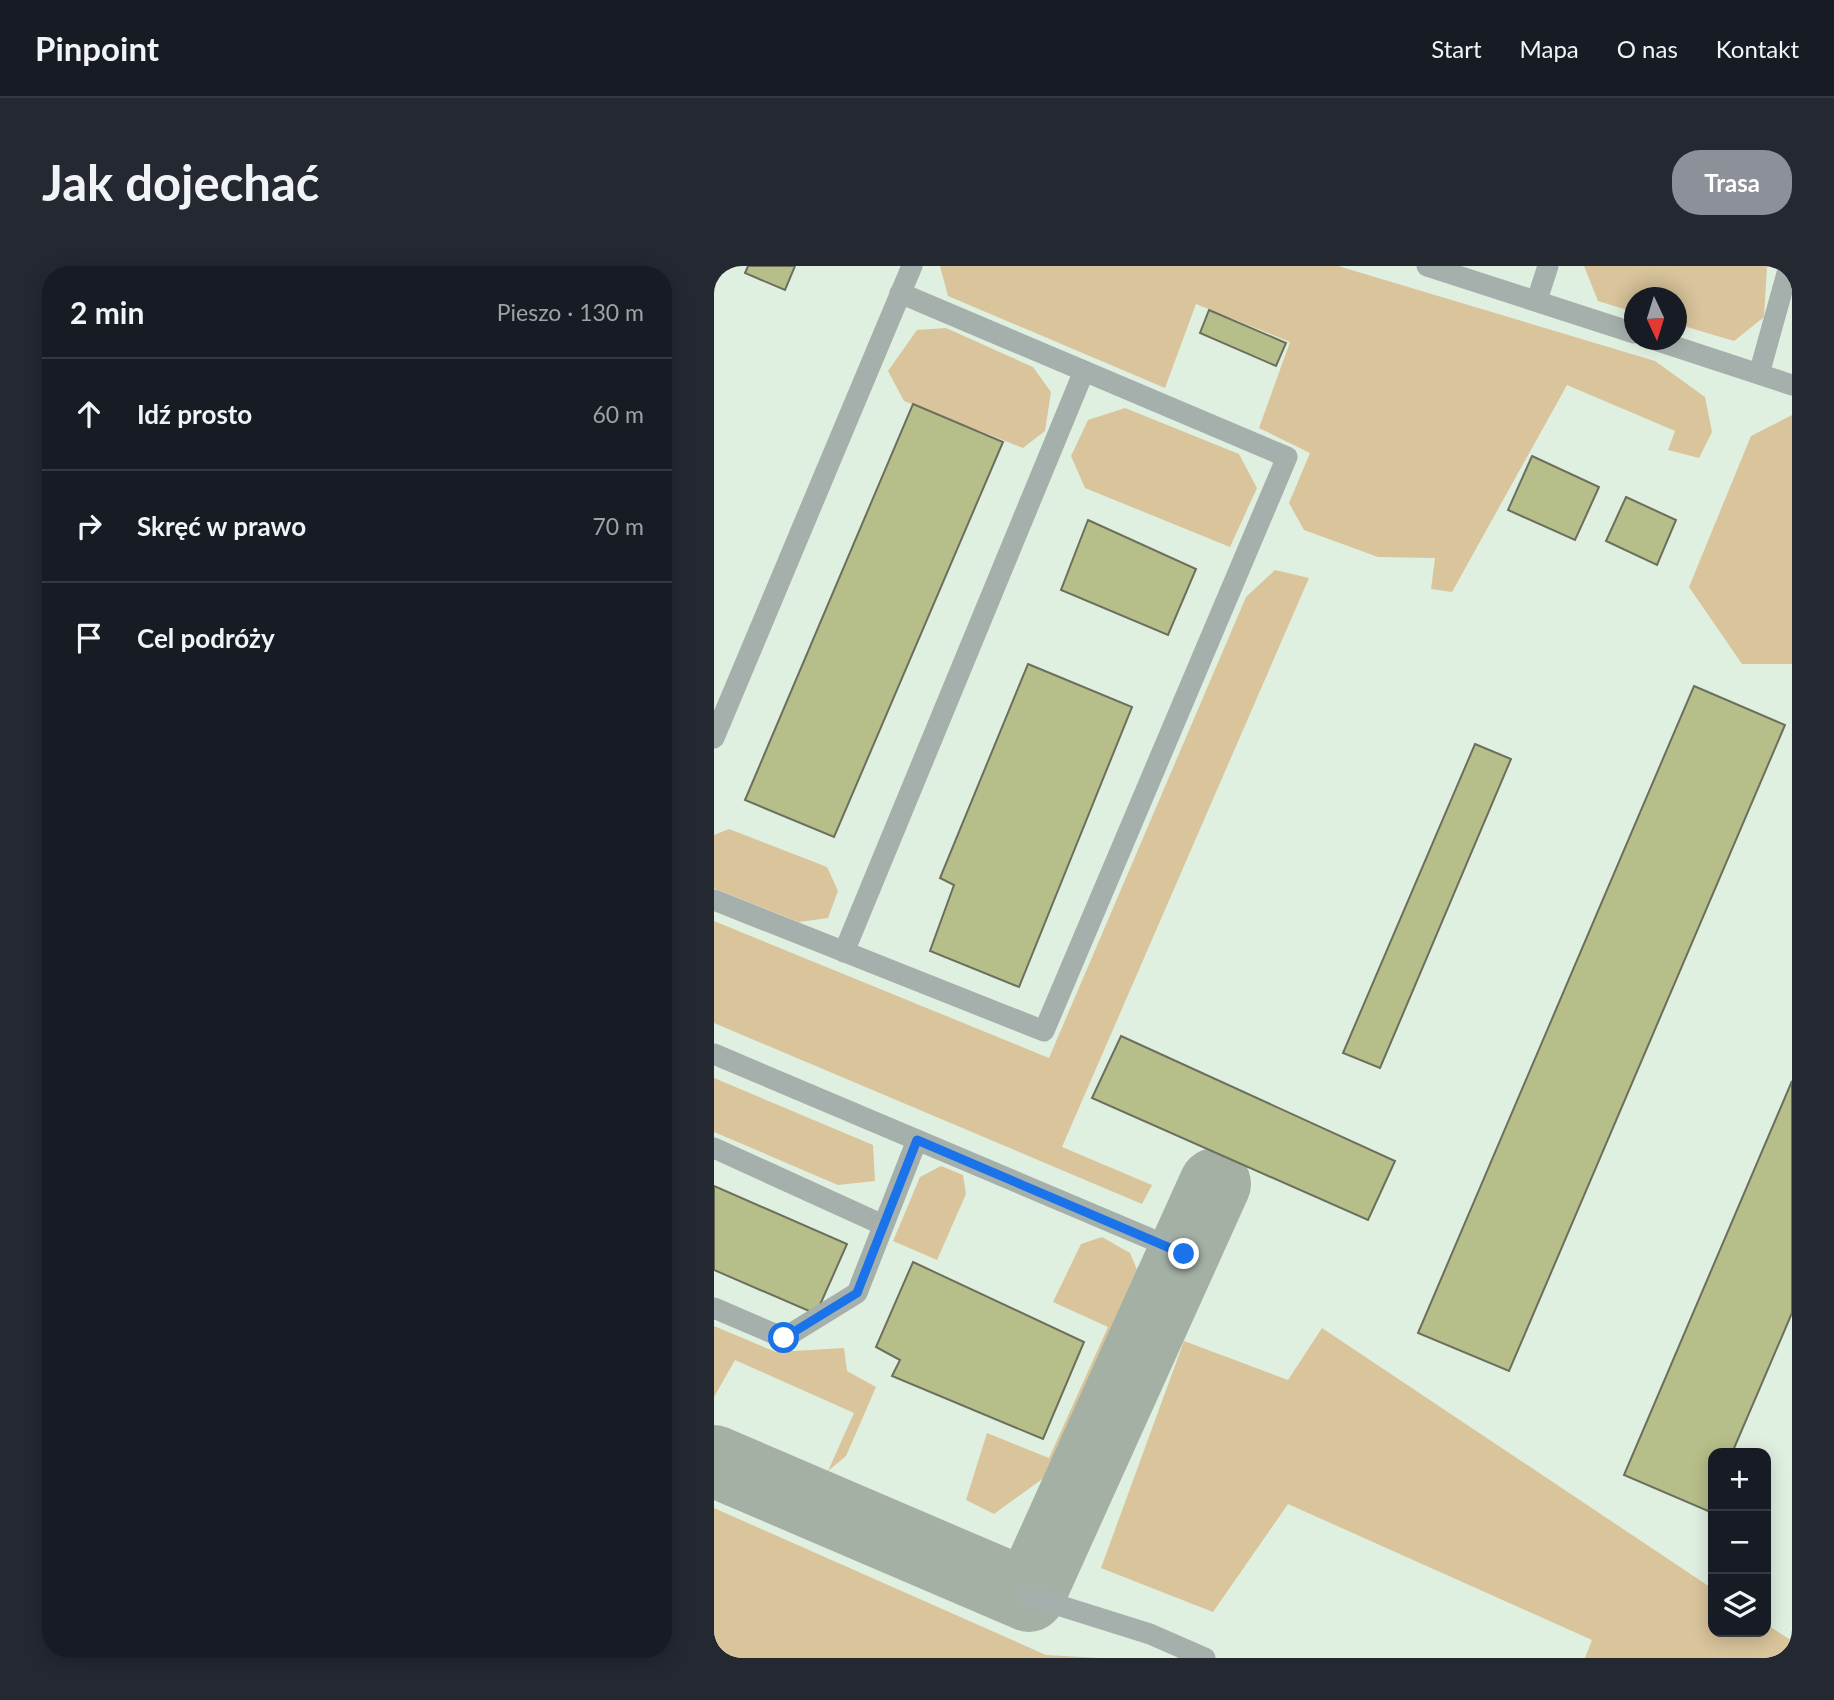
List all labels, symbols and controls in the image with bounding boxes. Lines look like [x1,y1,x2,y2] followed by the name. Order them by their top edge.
[35,28,159,68] text: Pinpoint
[1431,34,1482,63] text: Start
[1520,34,1579,63] text: Mapa
[1617,34,1678,63] text: O nas
[1716,34,1799,63] text: Kontakt
[1672,150,1792,215] button: Trasa
[42,153,319,211] text: Jak dojechać
[1624,287,1687,350] north arrow
[70,294,144,330] text: 2 min
[497,298,644,326] text: Pieszo · 130 m
[70,395,108,433] icon: ahead
[137,398,252,430] text: Idź prosto
[593,400,644,428] text: 60 m
[70,507,108,545] icon: right
[137,510,306,542] text: Skręć w prawo
[593,512,644,540] text: 70 m
[70,619,108,657] icon: arrive
[137,622,275,654] text: Cel podróży
[1168,1238,1199,1269] route end
[768,1322,799,1353] route start
[1708,1448,1771,1637] map controls
[1708,1448,1771,1511] button: +
[1708,1511,1771,1574] button: −
[1708,1574,1771,1637] button: layers

